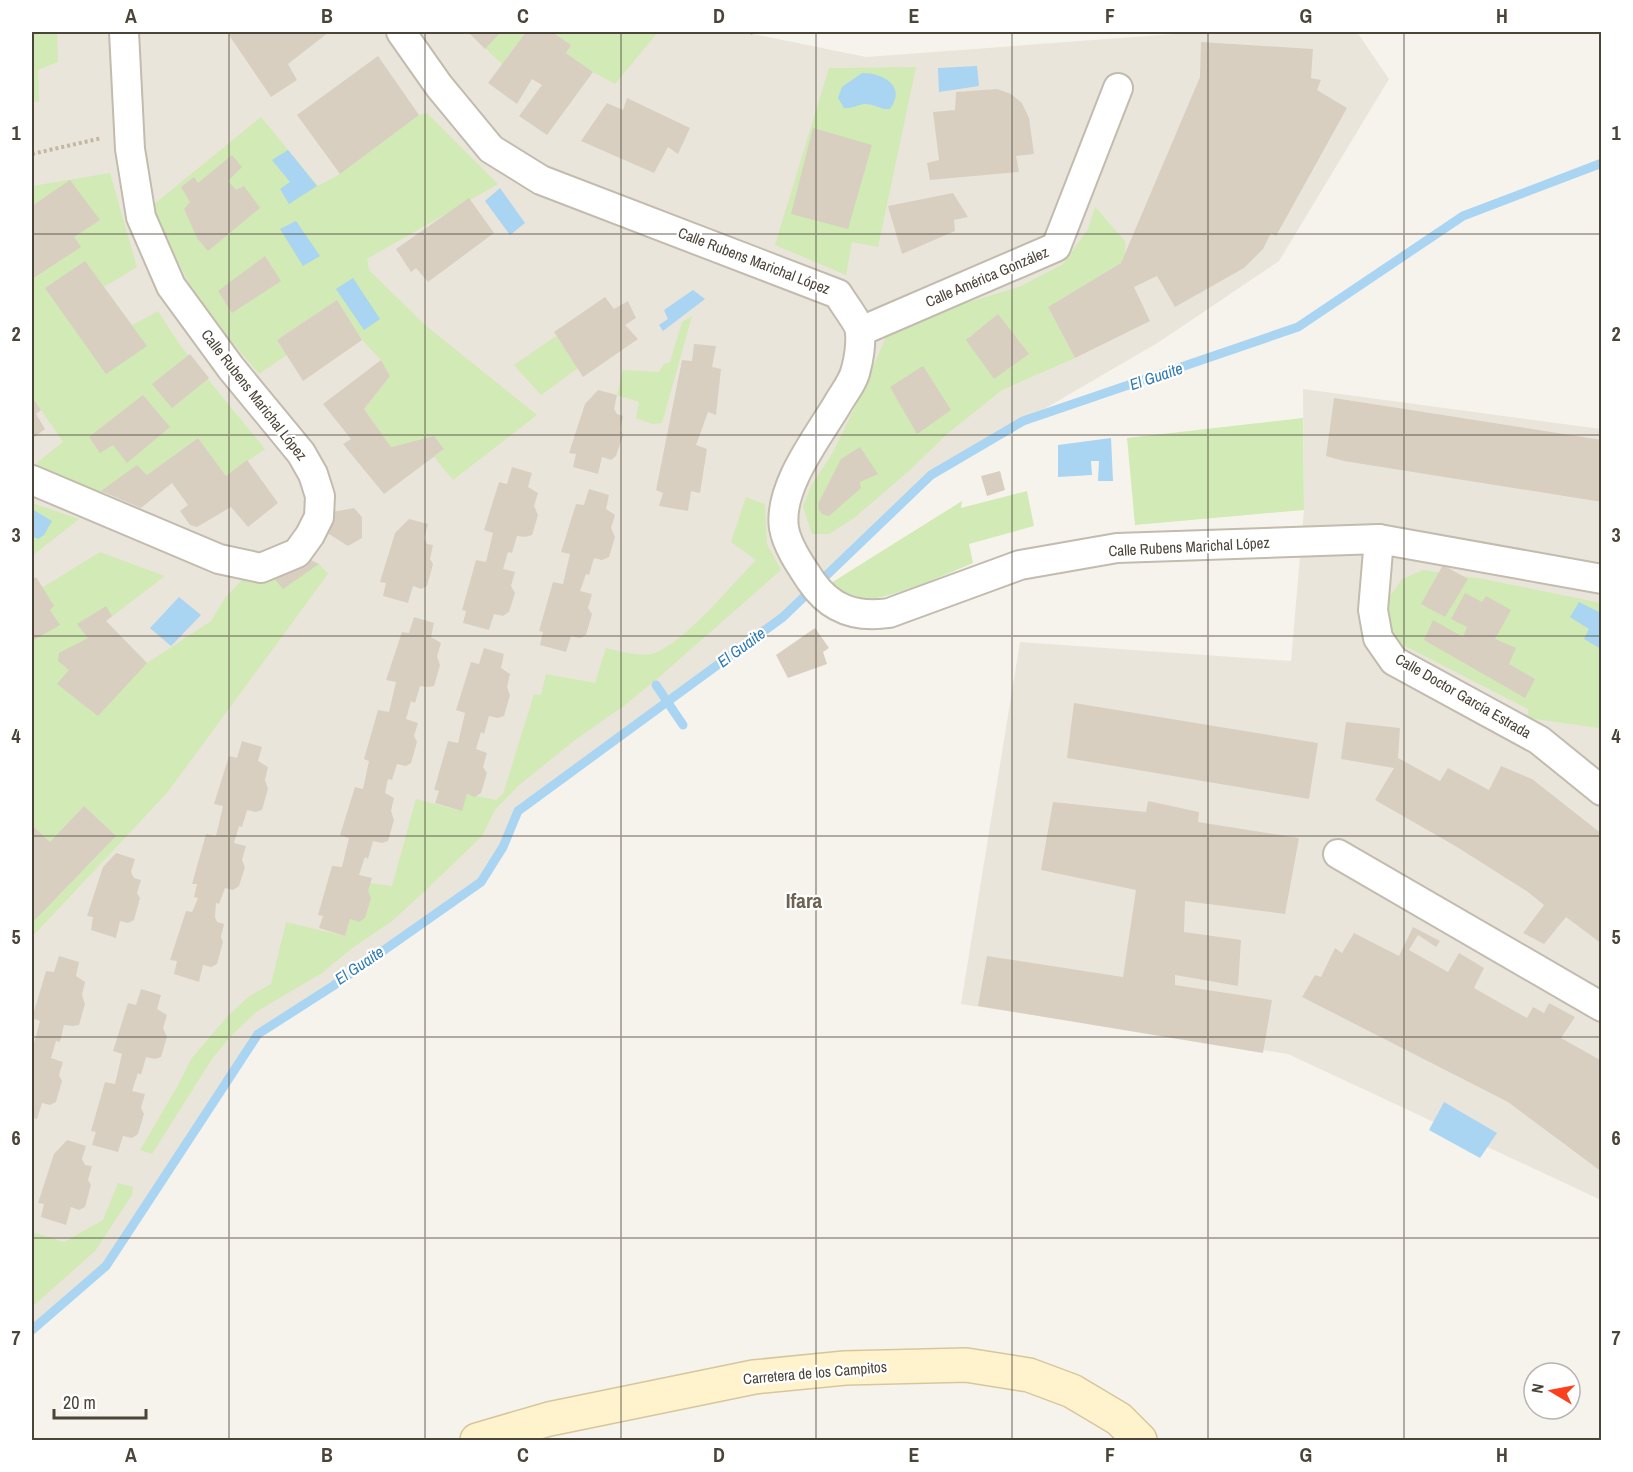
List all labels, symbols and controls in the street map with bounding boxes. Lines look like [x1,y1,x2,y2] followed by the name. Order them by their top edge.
[125,2,137,29] text: A
[321,2,333,29] text: B
[517,2,529,29] text: C
[713,2,725,29] text: D
[909,2,920,29] text: E
[1105,2,1115,29] text: F
[1300,2,1312,29] text: G
[1496,2,1508,29] text: H
[11,119,21,146] text: 1
[1611,119,1621,146] text: 1
[675,222,833,299] street label: Calle Rubens Marichal López
[922,241,1052,312] street label: Calle América González
[11,320,21,347] text: 2
[1611,320,1621,347] text: 2
[196,325,312,465] street label: Calle Rubens Marichal López
[1127,357,1185,395] water label: El Guaite
[11,521,21,548] text: 3
[1611,521,1621,548] text: 3
[1108,532,1270,561] street label: Calle Rubens Marichal López
[712,622,770,672] water label: El Guaite
[1391,648,1535,743] street label: Calle Doctor García Estrada
[11,722,21,749] text: 4
[1611,722,1621,749] text: 4
[786,886,823,915] district label: Ifara
[11,923,21,950] text: 5
[1611,923,1621,950] text: 5
[330,941,388,989] water label: El Guaite
[11,1124,21,1151] text: 6
[1611,1124,1621,1151] text: 6
[11,1324,21,1351] text: 7
[1611,1324,1621,1351] text: 7
[742,1356,888,1389] street label: Carretera de los Campitos
[1522,1361,1582,1421] north arrow
[54,1382,146,1420] scale bar
[1526,1382,1549,1395] text: N
[63,1390,96,1415] text: 20 m
[125,1441,137,1468] text: A
[321,1441,333,1468] text: B
[517,1441,529,1468] text: C
[713,1441,725,1468] text: D
[909,1441,920,1468] text: E
[1105,1441,1115,1468] text: F
[1300,1441,1312,1468] text: G
[1496,1441,1508,1468] text: H

